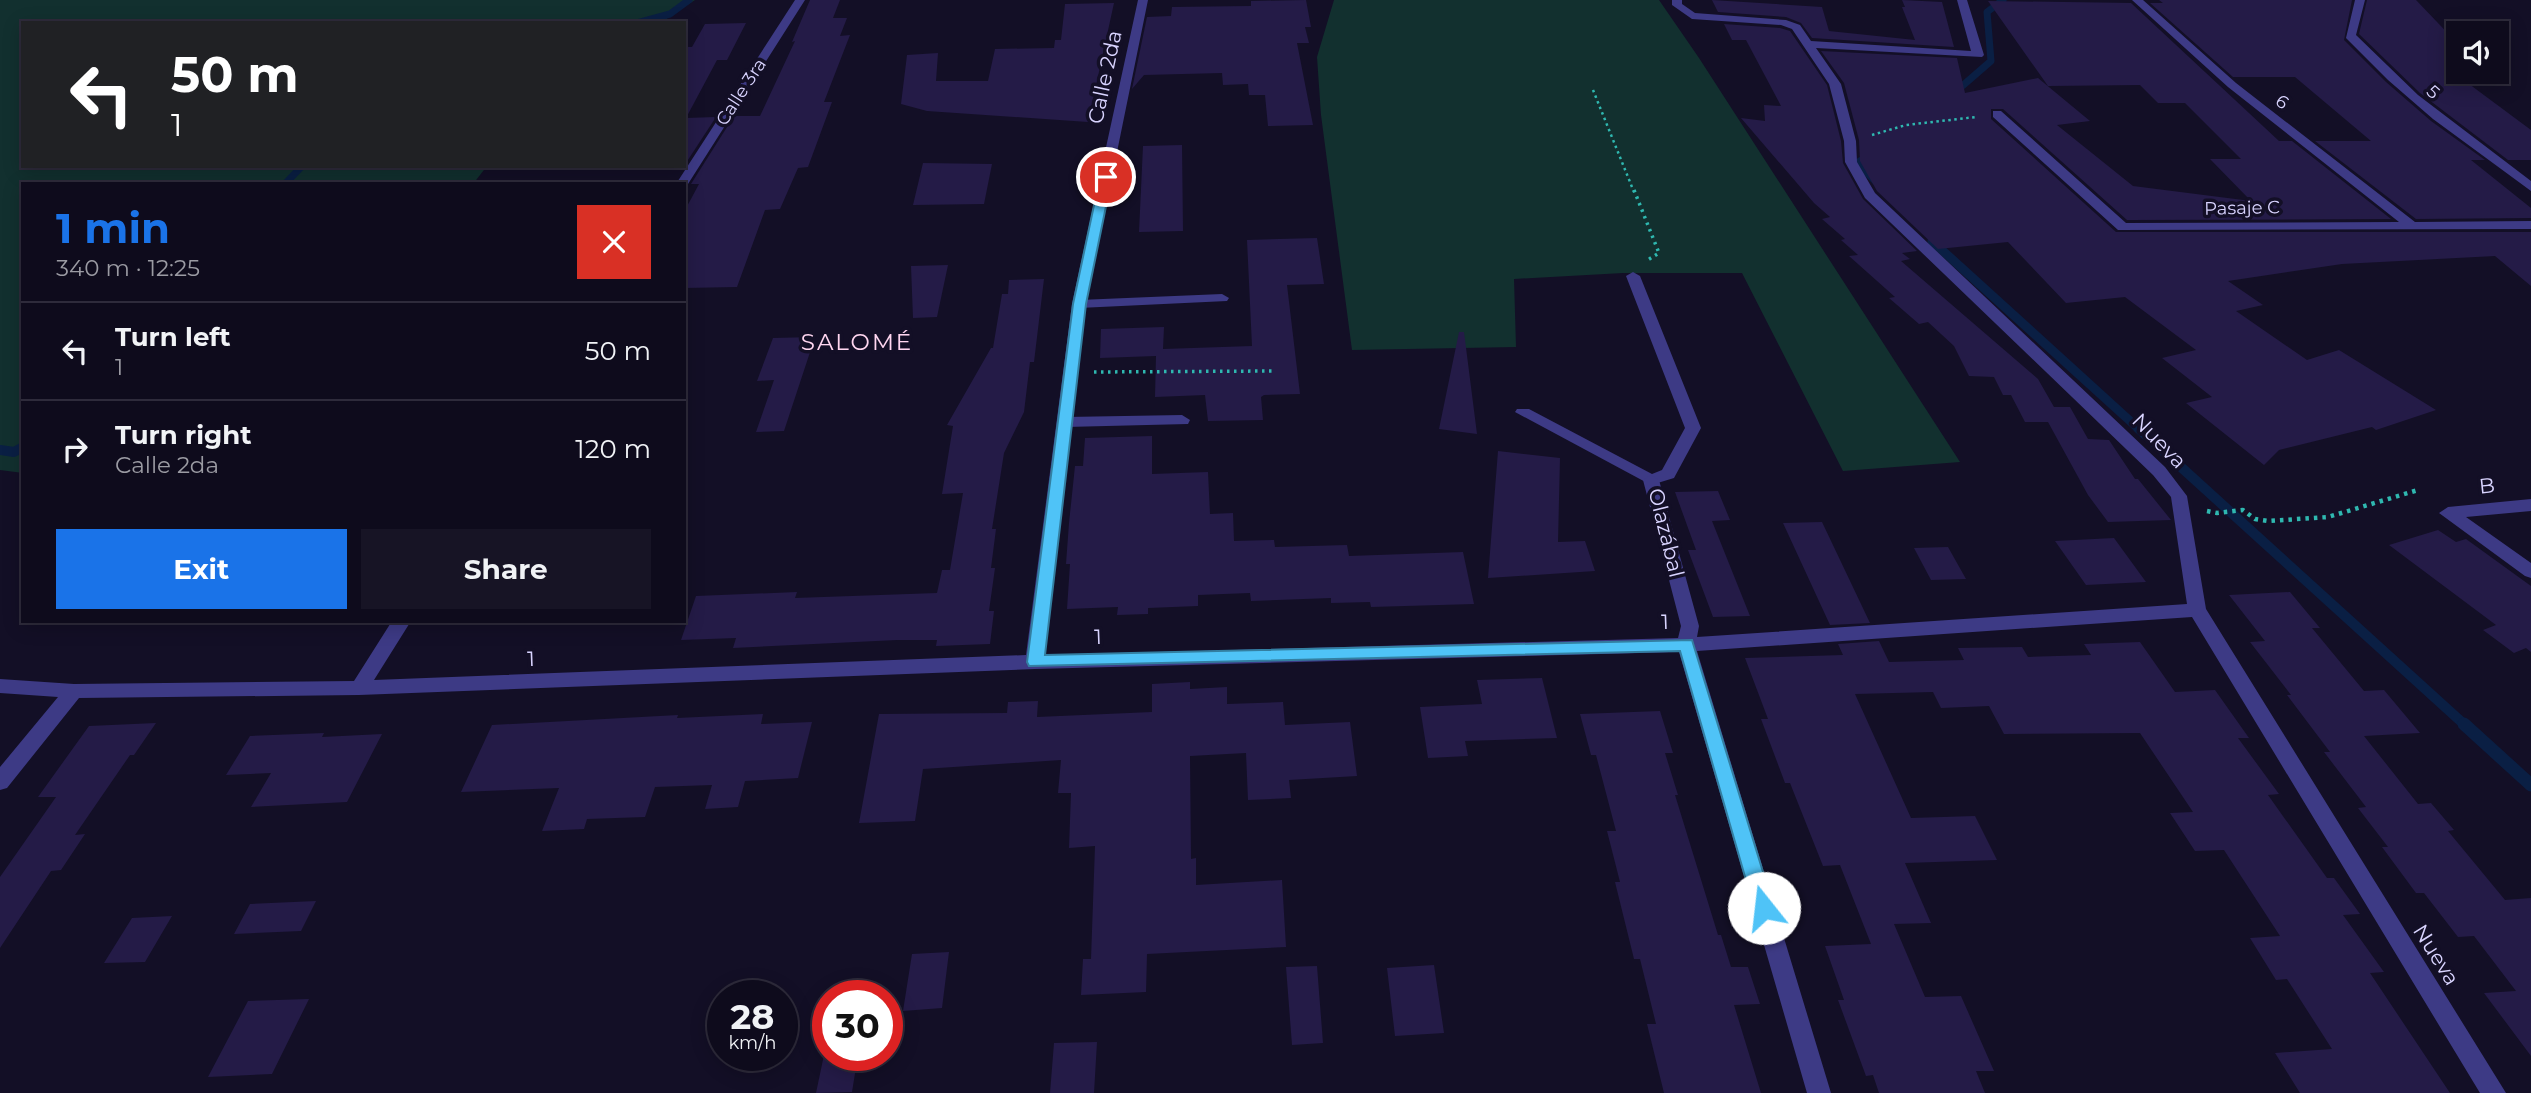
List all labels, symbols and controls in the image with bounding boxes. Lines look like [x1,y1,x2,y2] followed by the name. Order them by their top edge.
[2446,21,2509,84] map controls
[2446,21,2509,84] button: sound
[1082,28,1127,126] street label: Calle 2da
[171,45,299,104] text: 50 m
[56,49,147,140] icon: left
[711,54,771,130] street label: Calle 3ra
[2422,80,2444,104] street label: 5
[2271,90,2293,114] street label: 6
[171,105,183,144] text: 1
[1076,147,1136,207] pin
[1087,158,1125,196] icon: arrive
[2204,196,2280,220] street label: Pasaje C
[56,202,170,254] text: 1 min
[577,205,651,279] button: close
[56,254,200,282] text: 340 m · 12:25
[115,321,231,353] text: Turn left
[801,328,913,356] district label: SALOMÉ
[56,332,94,370] icon: left
[585,335,651,367] text: 50 m
[115,353,123,381] text: 1
[2127,408,2192,473] street label: Nueva
[115,419,251,451] text: Turn right
[56,430,94,468] icon: right
[575,433,651,465] text: 120 m
[115,451,219,479] text: Calle 2da
[2478,472,2496,499] street label: B
[1643,486,1690,580] street label: Olazábal
[56,529,347,609] button: Exit
[361,529,651,609] button: Share
[1661,609,1669,634] street label: 1
[1094,624,1102,649] street label: 1
[527,646,535,671] street label: 1
[1727,871,1801,945] position arrow
[2408,920,2465,990] street label: Nueva
[812,980,903,1071] speed limit sign: 30
[731,995,774,1038] text: 28
[728,1032,777,1054] text: km/h

